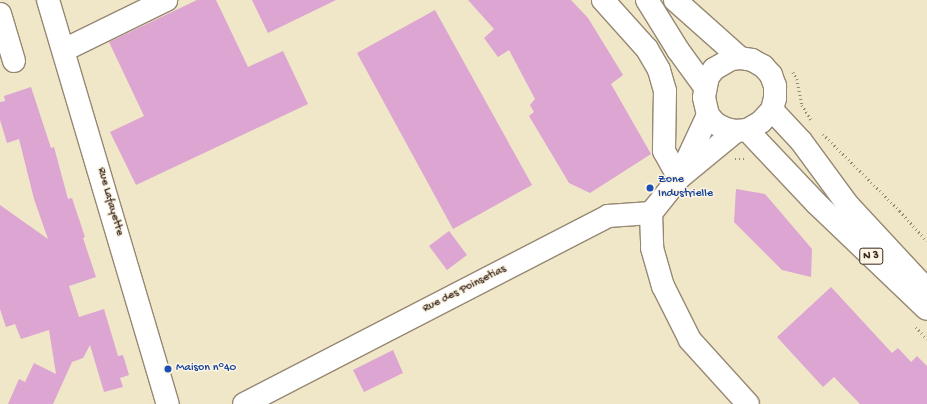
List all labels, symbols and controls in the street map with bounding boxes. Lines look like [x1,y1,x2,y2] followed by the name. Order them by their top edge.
[92,166,126,238] street label: Rue Lafayette
[658,174,713,202] place label: Zone Industrielle
[645,183,655,193] marker: Zone Industrielle
[859,247,883,265] road number: N 3
[421,263,509,317] street label: Rue des Poinsetias
[176,362,236,376] place label: Maison n°40
[163,364,173,374] marker: Maison n°40

